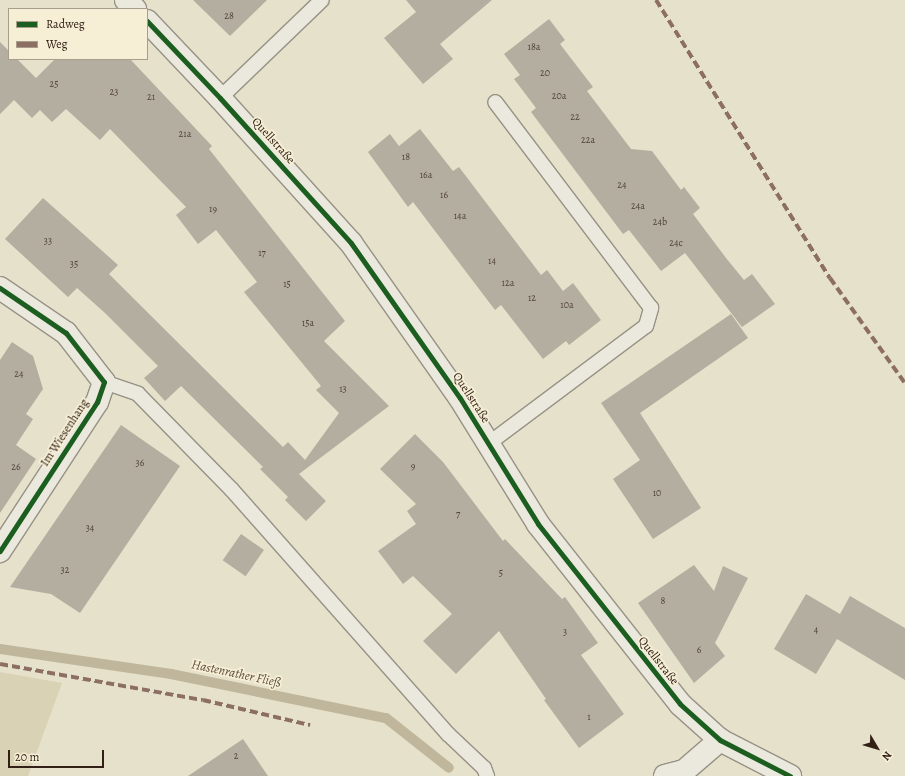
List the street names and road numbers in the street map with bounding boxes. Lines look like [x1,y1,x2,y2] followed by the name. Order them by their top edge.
[248,115,298,167] street label: Quellstraße
[449,370,493,426] street label: Quellstraße
[38,397,92,469] street label: Im Wiesenhang
[635,634,681,688] street label: Quellstraße

